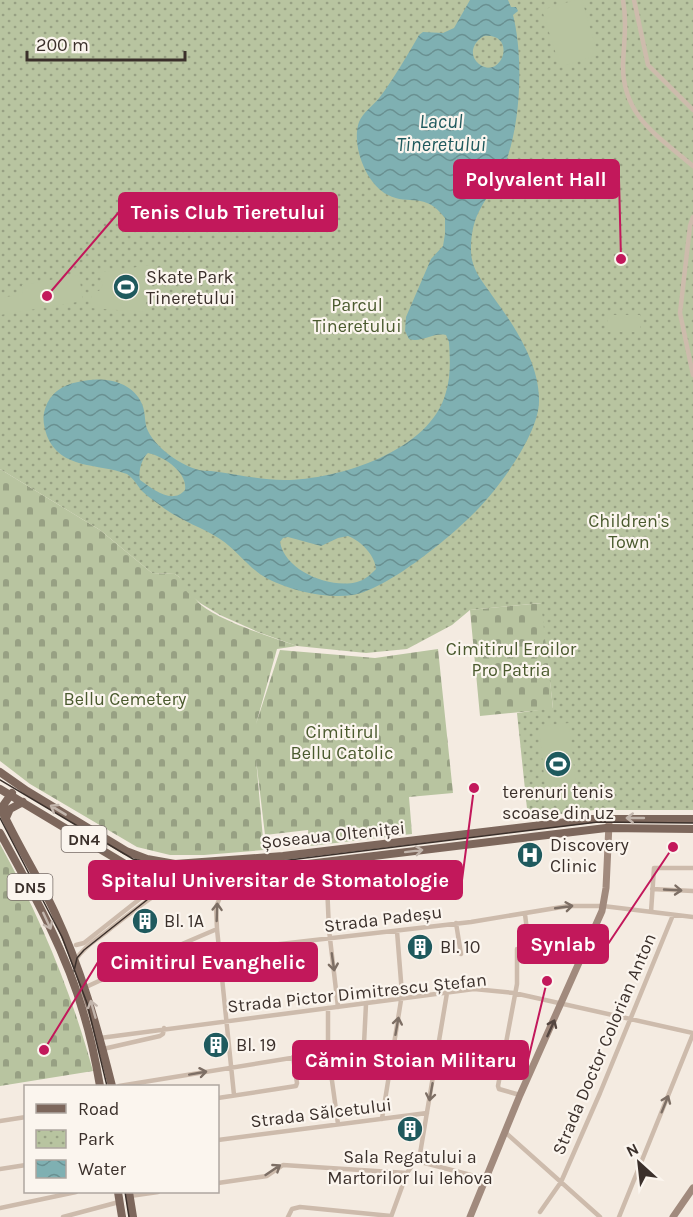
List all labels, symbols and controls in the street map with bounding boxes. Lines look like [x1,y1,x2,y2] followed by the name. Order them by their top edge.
[27,24,184,62] scale bar
[36,34,89,56] text: 200 m
[396,110,486,156] water label: Lacul Tineretului
[454,160,619,198] callout: Polyvalent Hall
[465,168,607,191] text: Polyvalent Hall
[119,193,337,231] callout: Tenis Club Tieretului
[131,201,325,224] text: Tenis Club Tieretului
[146,266,235,309] place label: Skate Park Tineretului
[111,272,141,302] sports icon: Skate Park Tineretului
[312,294,402,337] park label: Parcul Tineretului
[588,510,670,553] park label: Children's Town
[446,638,577,681] park label: Cimitirul Eroilor Pro Patria
[64,688,187,710] park label: Bellu Cemetery
[291,721,393,764] park label: Cimitirul Bellu Catolic
[543,749,573,779] sports icon: terenuri tenis scoase din uz
[502,781,614,824] place label: terenuri tenis scoase din uz
[50,804,67,816] one-way arrow
[625,813,645,824] one-way arrow
[260,816,406,854] street label: Șoseaua Olteniței
[62,826,106,852] road number: DN4
[550,834,630,877] place label: Discovery Clinic
[515,840,545,870] hospital icon: Discovery Clinic
[403,846,423,857] one-way arrow
[89,861,462,899] callout: Spitalul Universitar de Stomatologie
[101,869,449,892] text: Spitalul Universitar de Stomatologie
[8,874,52,900] road number: DN5
[662,885,682,896] one-way arrow
[323,901,443,937] street label: Strada Padeșu
[211,902,223,922] one-way arrow
[553,902,573,913] one-way arrow
[130,906,160,936] building icon: Bl. 1A
[164,910,204,932] place label: Bl. 1A
[41,912,53,930] one-way arrow
[518,925,608,963] callout: Synlab
[547,930,661,1158] street label: Strada Doctor Colorian Anton
[405,932,435,962] building icon: Bl. 10
[530,933,596,956] text: Synlab
[440,936,480,958] place label: Bl. 10
[98,943,317,981] callout: Cimitirul Evanghelic
[111,951,305,974] text: Cimitirul Evanghelic
[328,952,339,972] one-way arrow
[226,968,488,1018] street label: Strada Pictor Dimitrescu Ștefan
[87,1000,98,1019] one-way arrow
[391,1016,402,1036] one-way arrow
[546,1019,557,1038] one-way arrow
[201,1030,231,1060] building icon: Bl. 19
[236,1034,276,1056] place label: Bl. 19
[293,1041,528,1079] callout: Cămin Stoian Militaru
[305,1049,517,1072] text: Cămin Stoian Militaru
[187,1067,207,1078] one-way arrow
[425,1082,436,1101] one-way arrow
[24,1085,219,1193] legend
[249,1093,393,1133] street label: Strada Sălcetului
[660,1096,671,1114] one-way arrow
[78,1098,119,1120] text: Road
[395,1114,425,1144] building icon: Sala Regatului a Martorilor lui Iehova
[78,1128,115,1150] text: Park
[609,1133,669,1193] north arrow
[623,1139,642,1161] text: N
[327,1146,493,1189] place label: Sala Regatului a Martorilor lui Iehova
[78,1158,126,1180] text: Water
[265,1164,282,1177] one-way arrow

